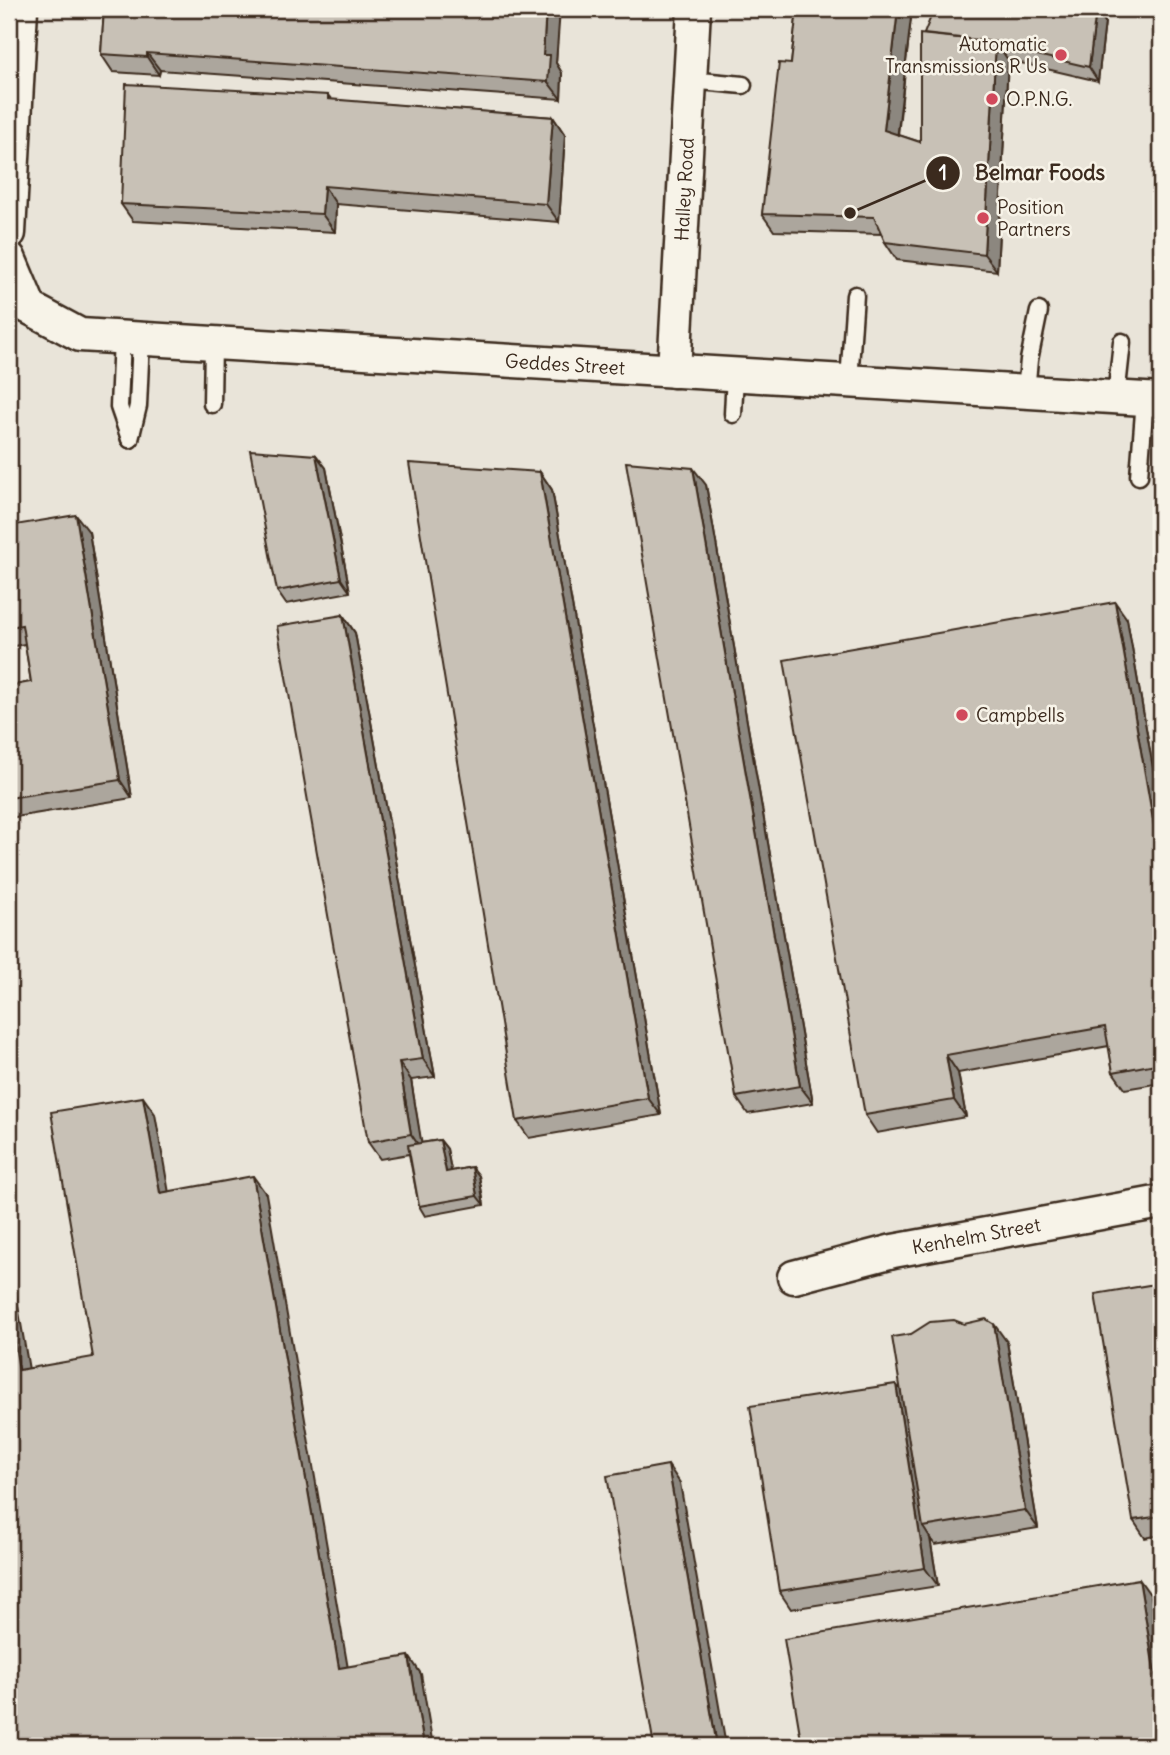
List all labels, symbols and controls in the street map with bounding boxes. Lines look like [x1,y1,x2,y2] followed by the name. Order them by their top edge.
[885,32,1047,78] place label: Automatic Transmissions R Us
[1053,47,1069,63] marker: Automatic Transmissions R Us
[1006,87,1072,111] place label: O.P.N.G.
[984,91,1000,107] marker: O.P.N.G.
[669,137,699,241] street label: Halley Road
[926,152,1119,194] callout: Belmar Foods
[939,159,947,186] text: 1
[975,159,1106,186] text: Belmar Foods
[997,195,1071,241] place label: Position Partners
[975,210,991,226] marker: Position Partners
[504,349,626,380] street label: Geddes Street
[976,703,1065,727] place label: Campbells
[954,707,970,723] marker: Campbells
[910,1212,1042,1259] street label: Kenhelm Street

